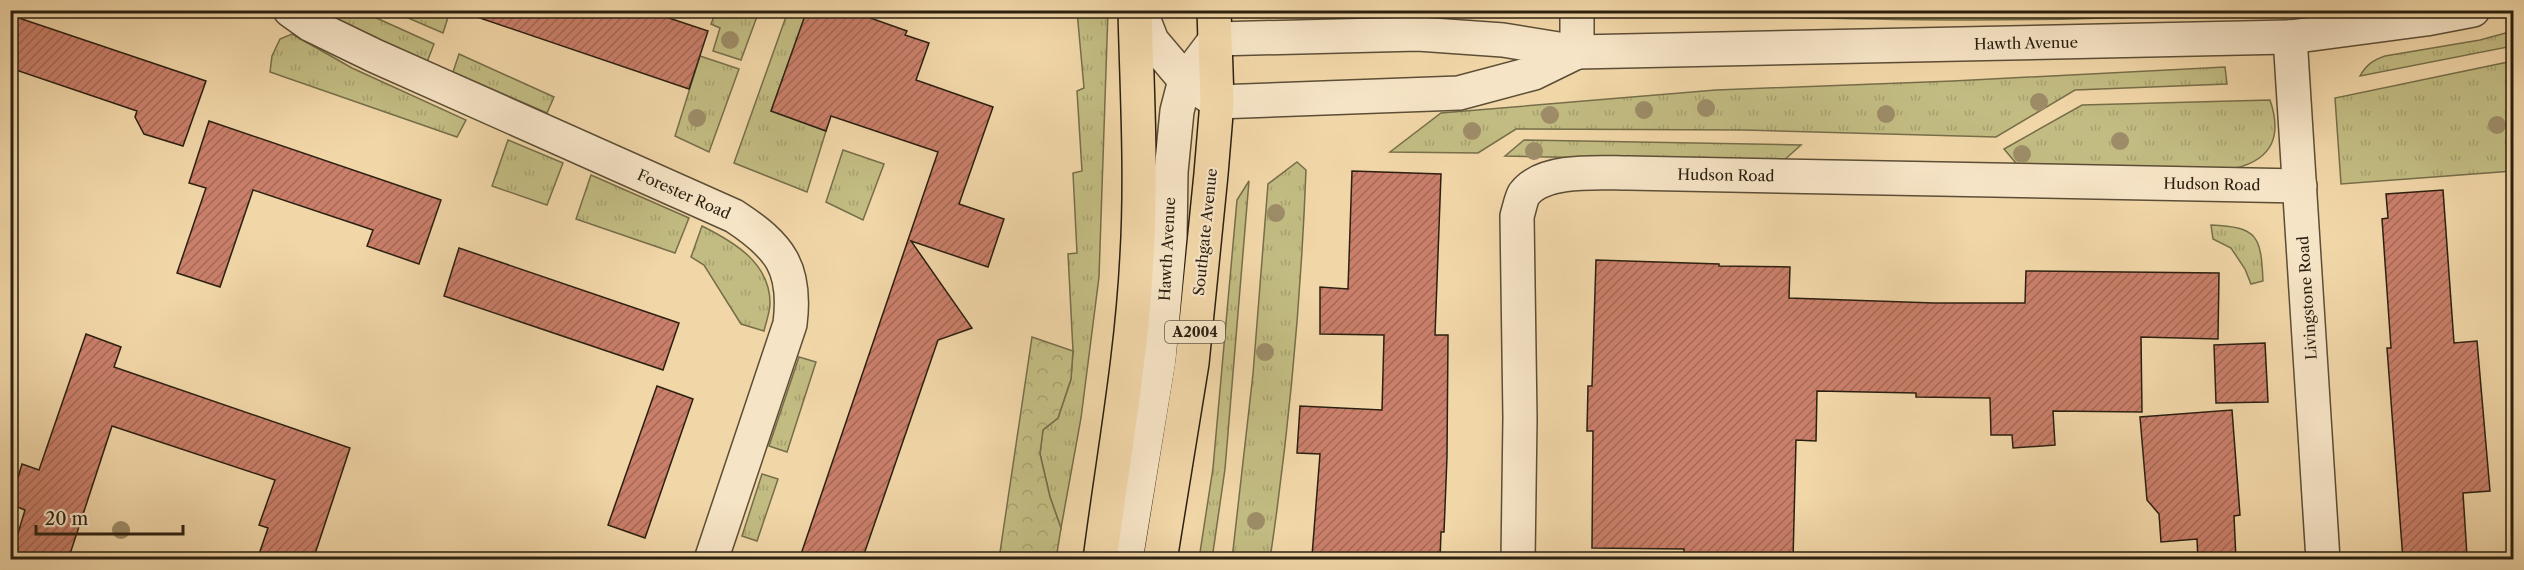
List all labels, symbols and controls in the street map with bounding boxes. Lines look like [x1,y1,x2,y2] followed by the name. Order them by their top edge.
[1974,33,2078,53] street label: Hawth Avenue
[634,165,734,223] street label: Forester Road
[1677,165,1775,185] street label: Hudson Road
[1189,167,1221,297] street label: Southgate Avenue
[2163,174,2261,194] street label: Hudson Road
[1155,197,1179,301] street label: Hawth Avenue
[2293,235,2321,361] street label: Livingstone Road
[1165,321,1225,343] road number: A2004
[36,498,183,536] scale bar
[45,508,89,530] text: 20 m

